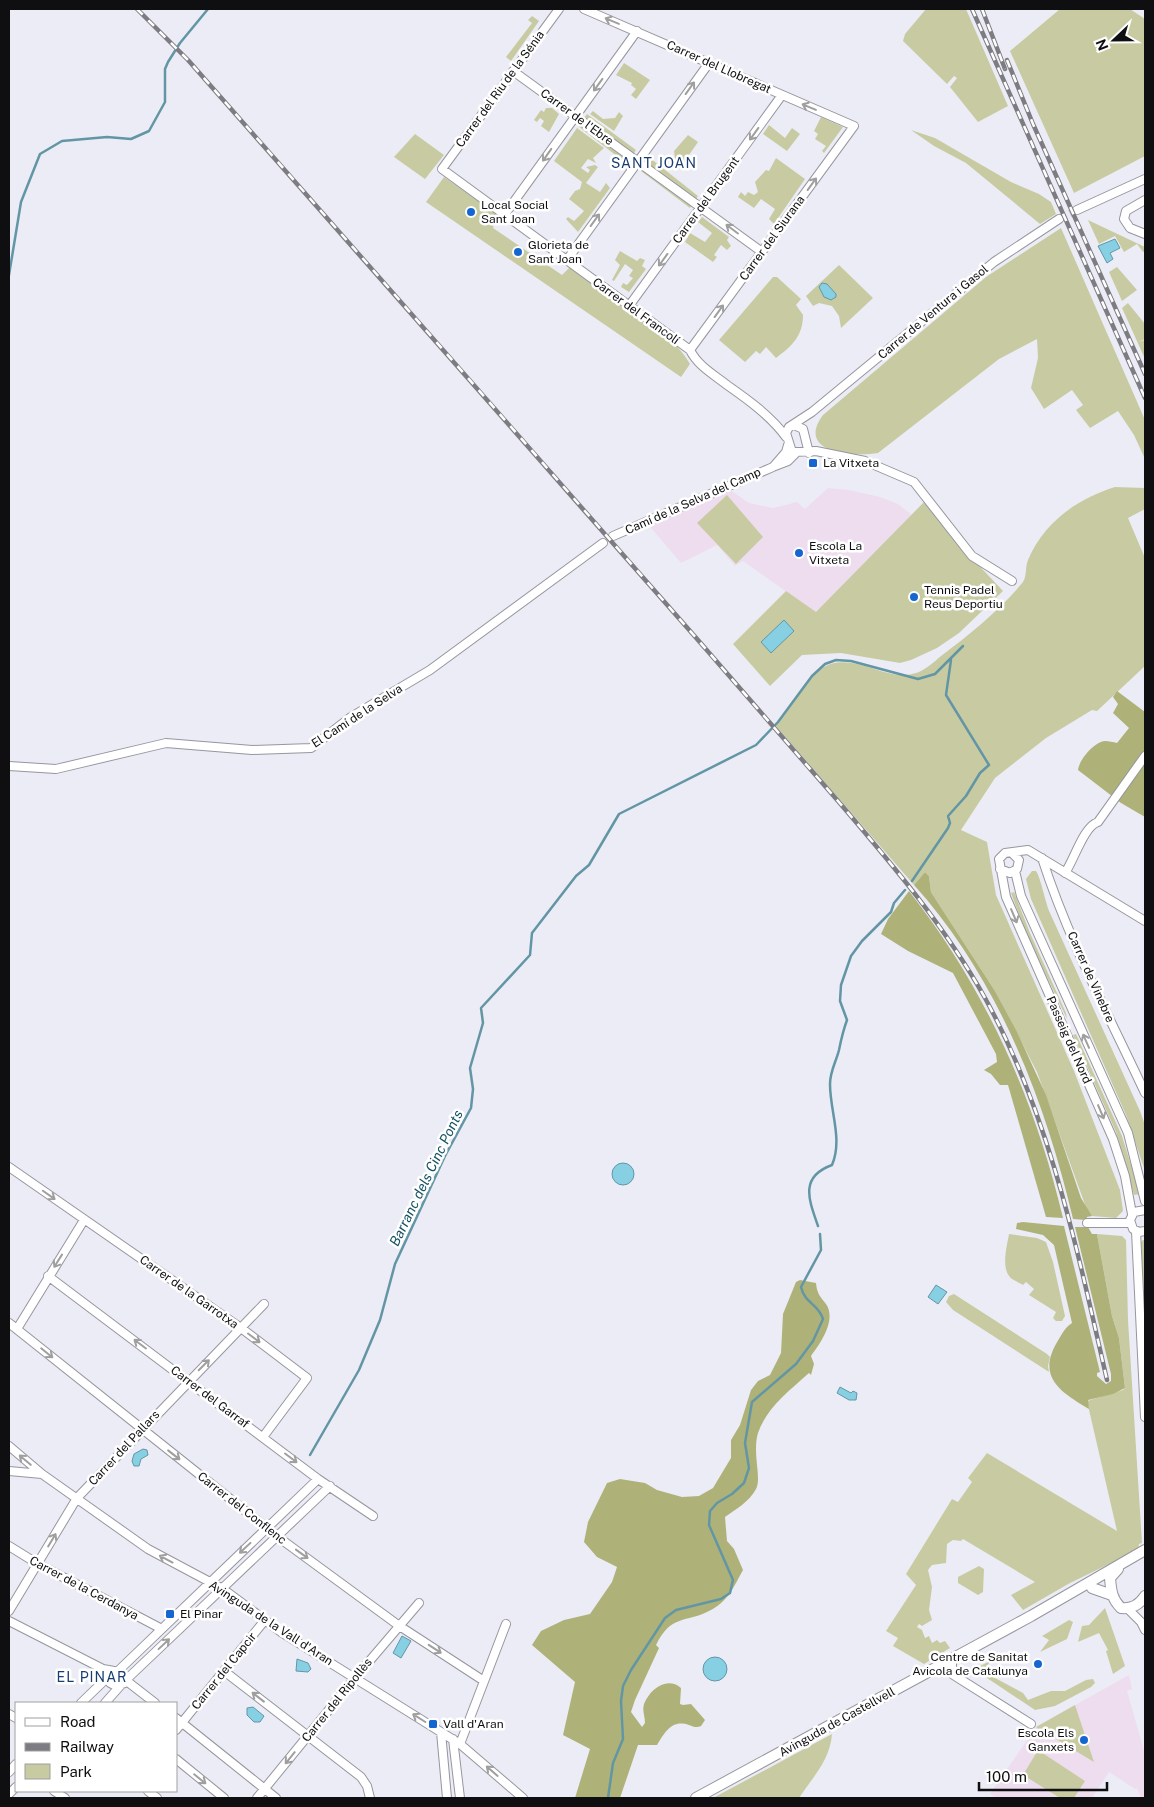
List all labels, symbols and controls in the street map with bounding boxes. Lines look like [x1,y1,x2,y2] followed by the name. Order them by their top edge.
[605,15,620,25] one-way arrow
[1089,15,1139,65] north arrow
[453,28,547,150] street label: Carrer del Riu de la Sénia
[1092,37,1111,53] text: N
[665,38,774,96] street label: Carrer del Llobregat
[592,78,603,91] one-way arrow
[685,81,695,95] one-way arrow
[538,86,616,148] street label: Carrer de l'Ebre
[802,101,817,111] one-way arrow
[748,127,759,141] one-way arrow
[542,148,552,162] one-way arrow
[670,154,742,246] street label: Carrer del Brugent
[611,155,697,171] district label: SANT JOAN
[807,177,817,191] one-way arrow
[736,193,808,283] street label: Carrer del Siurana
[481,198,549,226] place label: Local Social Sant Joan
[465,206,477,218] marker: Local Social Sant Joan
[590,214,601,227] one-way arrow
[725,224,739,234] one-way arrow
[528,238,589,266] place label: Glorieta de Sant Joan
[512,246,524,258] marker: Glorieta de Sant Joan
[658,253,668,267] one-way arrow
[875,262,991,362] street label: Carrer de Ventura i Gasol
[590,275,683,348] street label: Carrer del Francolí
[714,304,724,318] one-way arrow
[823,456,879,470] place label: La Vitxeta
[807,457,819,469] marker: La Vitxeta
[623,465,763,537] street label: Camí de la Selva del Camp
[809,539,862,567] place label: Escola La Vitxeta
[793,547,805,559] marker: Escola La Vitxeta
[924,583,1003,611] place label: Tennis Padel Reus Deportiu
[908,591,920,603] marker: Tennis Padel Reus Deportiu
[309,681,405,751] street label: El Camí de la Selva
[1009,908,1019,923] one-way arrow
[1065,929,1117,1025] street label: Carrer de Vinebre
[1043,994,1095,1086] street label: Passeig del Nord
[1081,1034,1091,1049] one-way arrow
[1097,1104,1107,1119] one-way arrow
[386,1107,466,1249] water label: Barranc dels Cinc Ponts
[42,1190,56,1200] one-way arrow
[53,1253,63,1267] one-way arrow
[137,1253,241,1331] street label: Carrer de la Garrotxa
[247,1333,261,1343] one-way arrow
[134,1339,147,1350] one-way arrow
[40,1348,53,1359] one-way arrow
[198,1359,210,1371] one-way arrow
[168,1363,252,1431] street label: Carrer del Garraf
[86,1408,162,1488] street label: Carrer del Pallars
[167,1450,181,1460] one-way arrow
[284,1452,297,1463] one-way arrow
[19,1454,32,1465] one-way arrow
[195,1469,289,1547] street label: Carrer del Conflenc
[48,1533,58,1547] one-way arrow
[239,1542,251,1554] one-way arrow
[295,1549,308,1560] one-way arrow
[27,1553,141,1623] street label: Carrer de la Cerdanya
[159,1554,174,1564] one-way arrow
[206,1578,336,1668] street label: Avinguda de la Vall d'Aran
[180,1607,223,1621] place label: El Pinar
[164,1608,176,1620] marker: El Pinar
[189,1629,260,1712] street label: Carrer del Capcir
[158,1638,171,1650] one-way arrow
[427,1644,441,1654] one-way arrow
[912,1650,1028,1678] place label: Centre de Sanitat Avicola de Catalunya
[299,1655,375,1745] street label: Carrer del Ripollès
[1032,1658,1044,1670] marker: Centre de Sanitat Avicola de Catalunya
[56,1669,128,1685] district label: EL PINAR
[777,1684,898,1760] street label: Avinguda de Castellvell
[252,1692,265,1703] one-way arrow
[15,1702,178,1792] legend
[412,1712,426,1723] one-way arrow
[60,1713,96,1730] text: Road
[443,1717,504,1731] place label: Vall d'Aran
[427,1718,439,1730] marker: Vall d'Aran
[1017,1726,1074,1754] place label: Escola Els Ganxets
[1078,1734,1090,1746] marker: Escola Els Ganxets
[60,1738,114,1755] text: Railway
[285,1751,296,1764] one-way arrow
[979,1760,1106,1792] scale bar
[60,1763,92,1780] text: Park
[485,1765,498,1777] one-way arrow
[986,1768,1027,1785] text: 100 m
[193,1773,206,1784] one-way arrow

